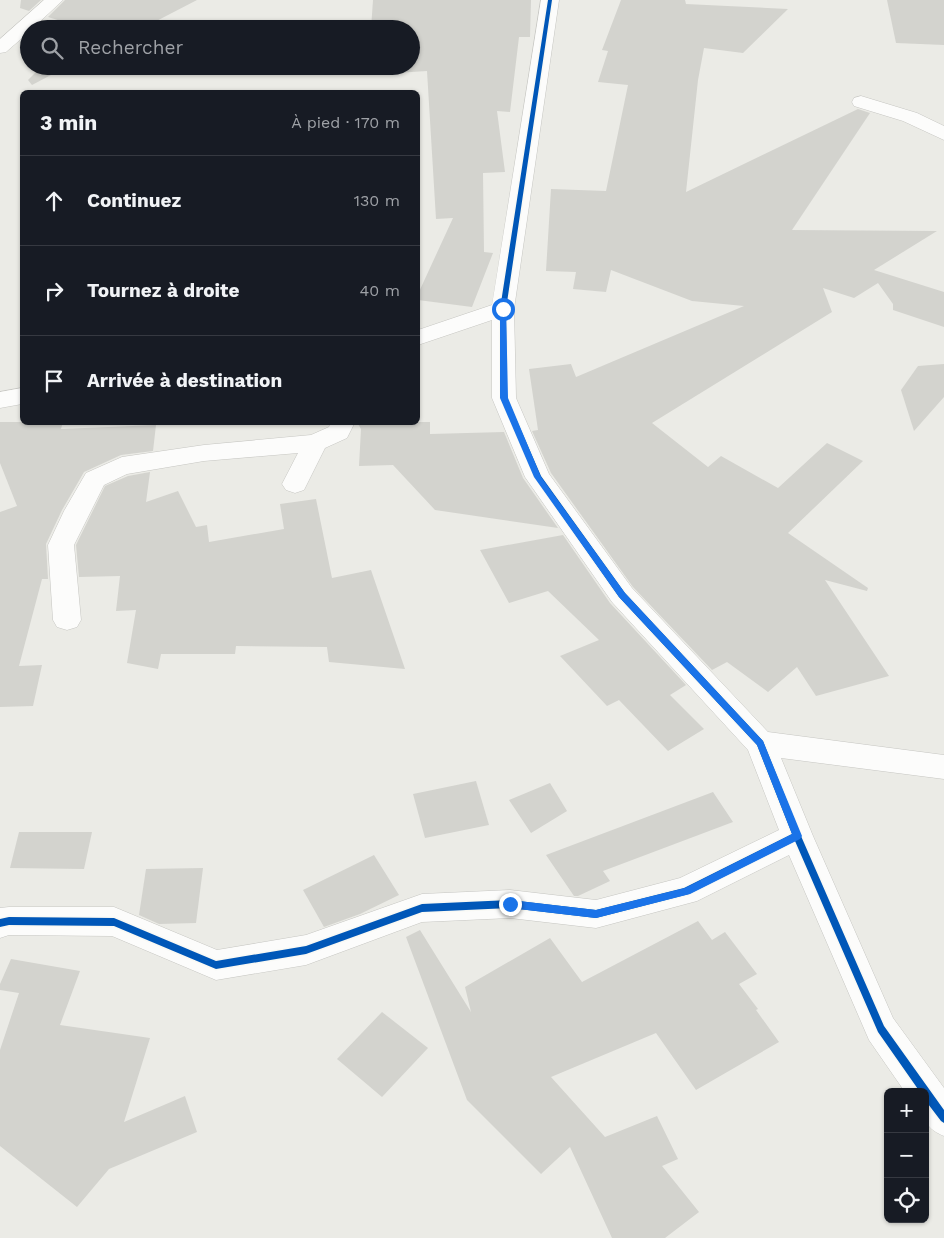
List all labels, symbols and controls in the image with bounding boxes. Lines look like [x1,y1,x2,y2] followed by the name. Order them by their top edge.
[20,20,420,75] search box
[38,34,66,62] icon: search
[78,36,183,59] text: Rechercher
[40,110,97,135] text: 3 min
[291,113,400,132] text: À pied · 170 m
[40,187,68,215] icon: ahead
[87,189,181,212] text: Continuez
[354,191,400,210] text: 130 m
[40,277,68,305] icon: right
[87,279,239,302] text: Tournez à droite
[360,281,400,300] text: 40 m
[492,298,515,321] route start
[40,367,68,395] icon: arrive
[87,369,282,392] text: Arrivée à destination
[499,893,522,916] route end
[884,1088,929,1223] map controls
[884,1088,929,1133] button: +
[884,1133,929,1178] button: −
[884,1178,929,1223] button: locate

